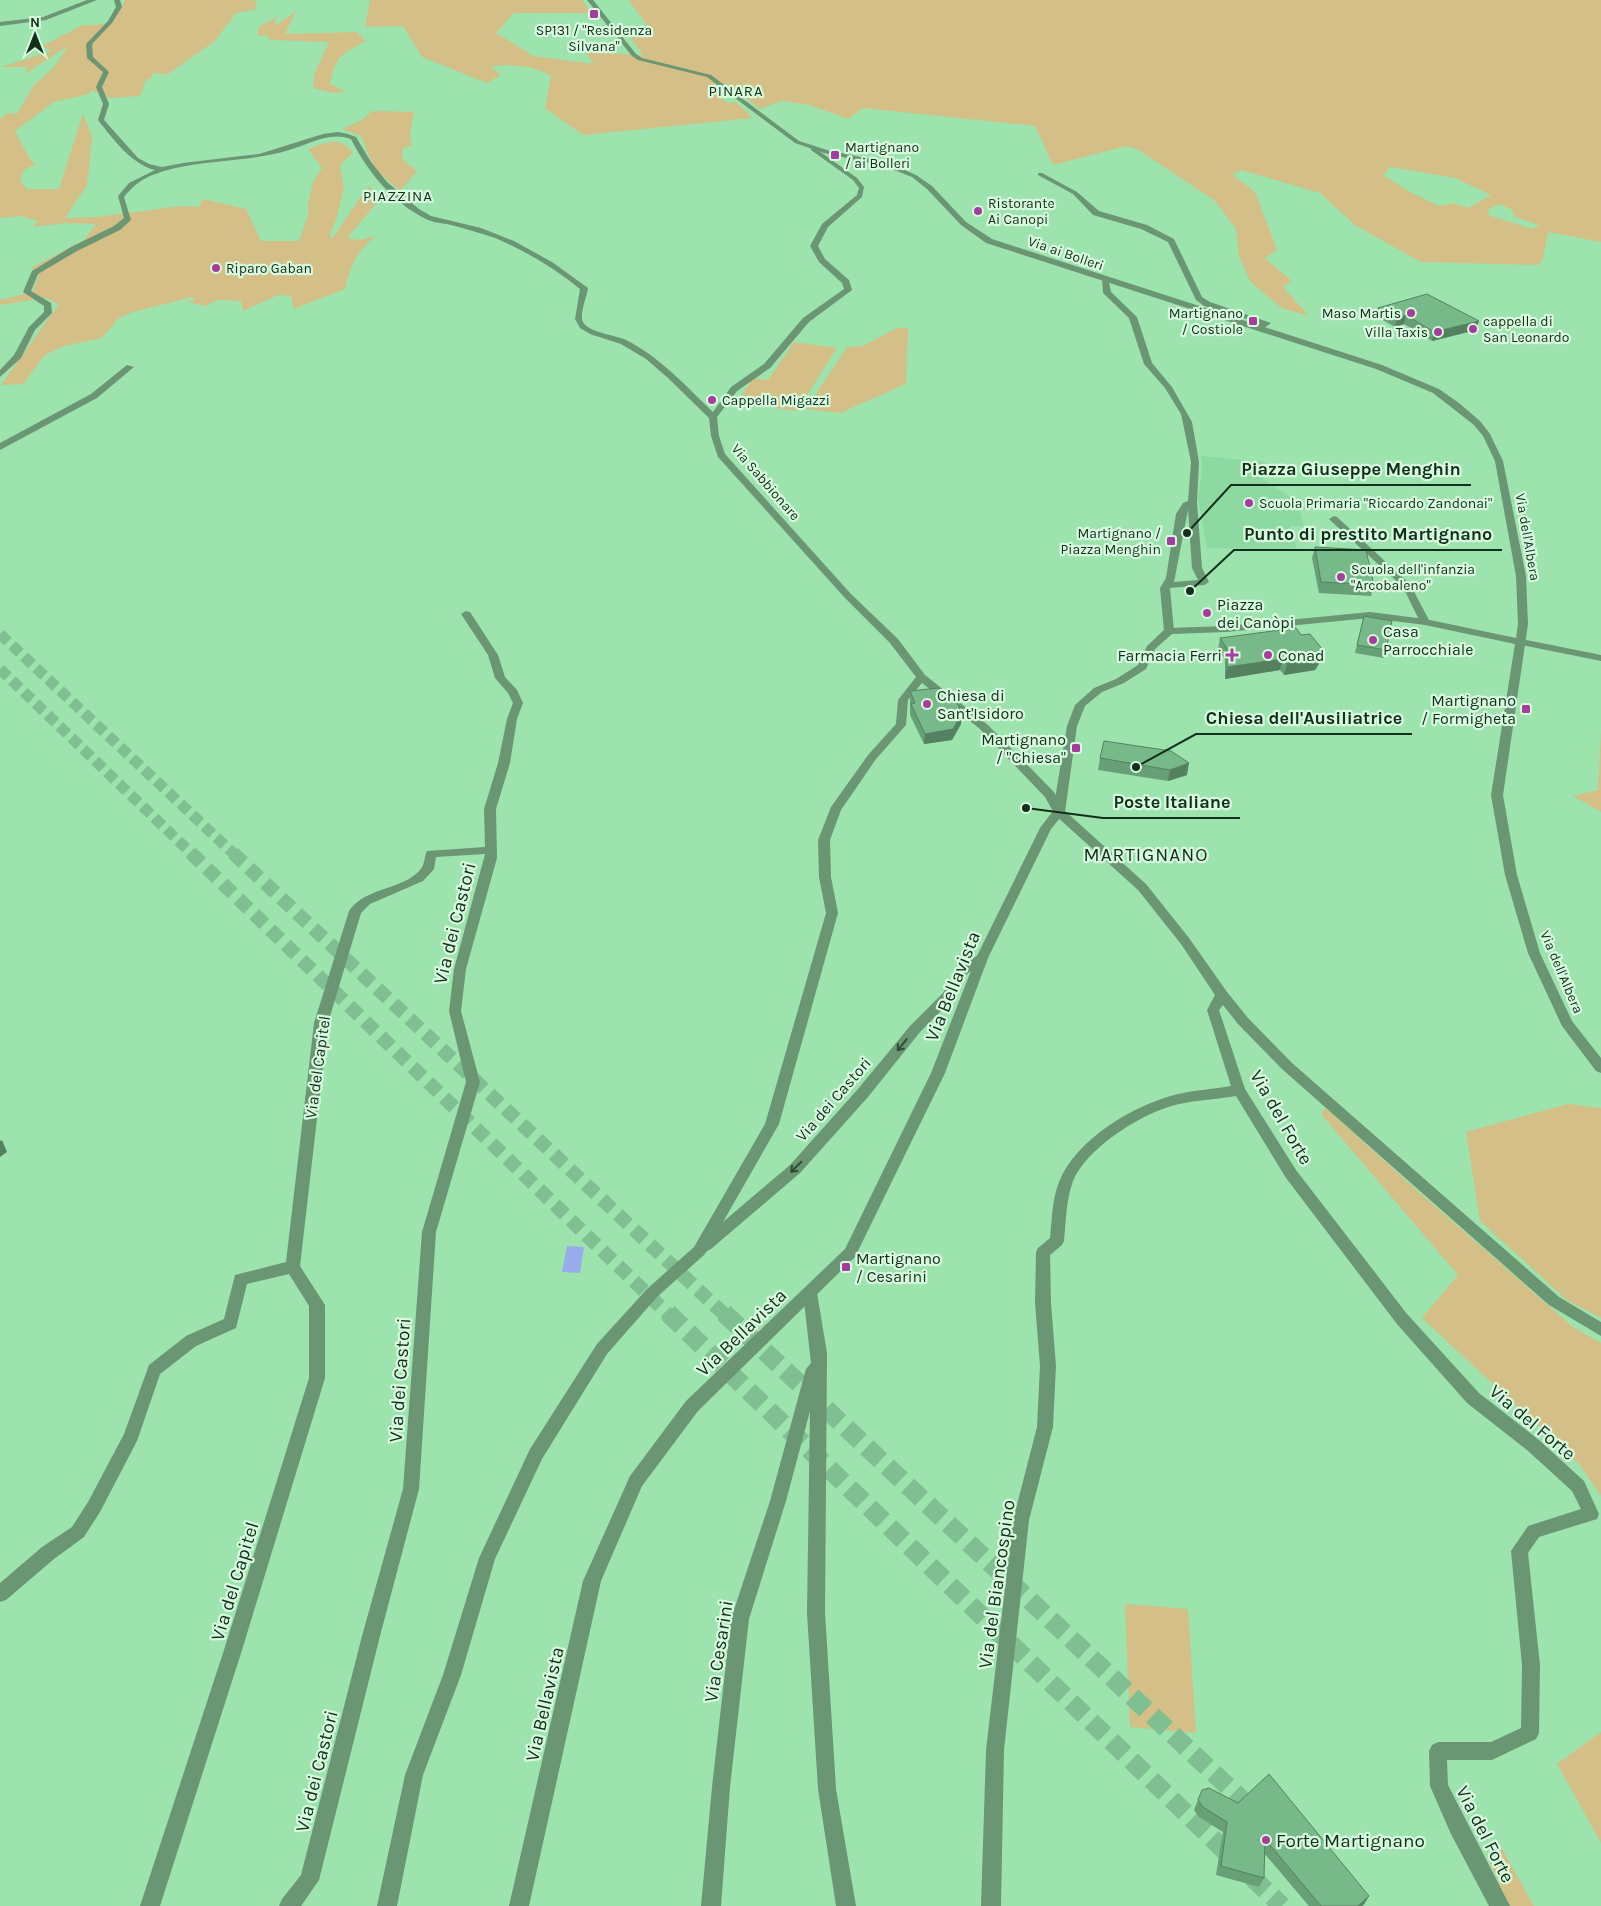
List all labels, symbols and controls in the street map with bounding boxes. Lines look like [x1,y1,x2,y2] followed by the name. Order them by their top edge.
[588,8,600,20] marker: SP131 / "Residenza Silvana"
[10,10,60,60] north arrow
[30,14,40,31] text: N
[536,22,652,55] place label: SP131 / "Residenza Silvana"
[708,82,764,100] district label: PINARA
[845,139,919,172] place label: Martignano / ai Bolleri
[829,149,841,161] marker: Martignano / ai Bolleri
[363,187,433,205] district label: PIAZZINA
[988,195,1055,228] place label: Ristorante Ai Canopi
[972,205,984,217] marker: Ristorante Ai Canopi
[1026,233,1106,274] street label: Via ai Bolleri
[226,260,312,277] place label: Riparo Gaban
[210,262,222,274] marker: Riparo Gaban
[1169,305,1243,338] place label: Martignano / Costiole
[1322,305,1401,322] place label: Maso Martis
[1405,307,1417,319] marker: Maso Martis
[1483,313,1570,346] place label: cappella di San Leonardo
[1247,315,1259,327] marker: Martignano / Costiole
[1467,323,1479,335] marker: cappella di San Leonardo
[1365,324,1428,341] place label: Villa Taxis
[1432,326,1444,338] marker: Villa Taxis
[722,392,830,409] place label: Cappella Migazzi
[706,394,718,406] marker: Cappella Migazzi
[728,440,804,524] street label: Via Sabbionare
[1231,452,1471,485] callout: Piazza Giuseppe Menghin
[1241,458,1461,480] text: Piazza Giuseppe Menghin
[1511,492,1544,582] street label: Via dell'Albera
[1259,495,1492,512] place label: Scuola Primaria "Riccardo Zandonai"
[1243,497,1255,509] marker: Scuola Primaria "Riccardo Zandonai"
[1234,517,1502,550] callout: Punto di prestito Martignano
[1244,523,1492,545] text: Punto di prestito Martignano
[1061,525,1161,558] place label: Martignano / Piazza Menghin
[1165,535,1177,547] marker: Martignano / Piazza Menghin
[1351,561,1475,594] place label: Scuola dell'infanzia "Arcobaleno"
[1335,571,1347,583] marker: Scuola dell'infanzia "Arcobaleno"
[1217,595,1294,632] place label: Piazza dei Canòpi
[1201,607,1213,619] marker: Piazza dei Canòpi
[1383,622,1473,659] place label: Casa Parrocchiale
[1367,634,1379,646] marker: Casa Parrocchiale
[1118,646,1222,665] place label: Farmacia Ferri
[1278,646,1325,665] place label: Conad
[1226,649,1238,661] marker: Farmacia Ferri
[1262,649,1274,661] marker: Conad
[937,686,1024,723] place label: Chiesa di Sant'Isidoro
[1421,691,1516,728] place label: Martignano / Formigheta
[921,698,933,710] marker: Chiesa di Sant'Isidoro
[1196,701,1412,734] callout: Chiesa dell'Ausiliatrice
[1520,703,1532,715] marker: Martignano / Formigheta
[1206,707,1402,729] text: Chiesa dell'Ausiliatrice
[981,730,1066,767] place label: Martignano / "Chiesa"
[1070,742,1082,754] marker: Martignano / "Chiesa"
[1103,785,1240,818] callout: Poste Italiane
[1113,791,1231,813] text: Poste Italiane
[1084,844,1208,866] district label: MARTIGNANO
[429,860,481,986] street label: Via dei Castori
[921,928,985,1045] street label: Via Bellavista
[1536,928,1587,1016] street label: Via dell'Albera
[301,1014,334,1120] street label: Via del Capitel
[897,1038,908,1051] one-way arrow
[792,1053,875,1145] street label: Via dei Castori
[1245,1066,1317,1169] street label: Via del Forte
[790,1161,802,1173] one-way arrow
[856,1249,941,1286] place label: Martignano / Cesarini
[840,1261,852,1273] marker: Martignano / Cesarini
[692,1284,791,1381] street label: Via Bellavista
[385,1317,415,1443] street label: Via dei Castori
[1485,1380,1580,1465] street label: Via del Forte
[974,1498,1020,1670] street label: Via del Biancospino
[206,1519,263,1643] street label: Via del Capitel
[700,1599,738,1704] street label: Via Cesarini
[521,1645,569,1764] street label: Via Bellavista
[291,1708,343,1834] street label: Via dei Castori
[1451,1782,1519,1887] street label: Via del Forte
[1276,1830,1425,1852] place label: Forte Martignano
[1260,1834,1272,1846] marker: Forte Martignano

